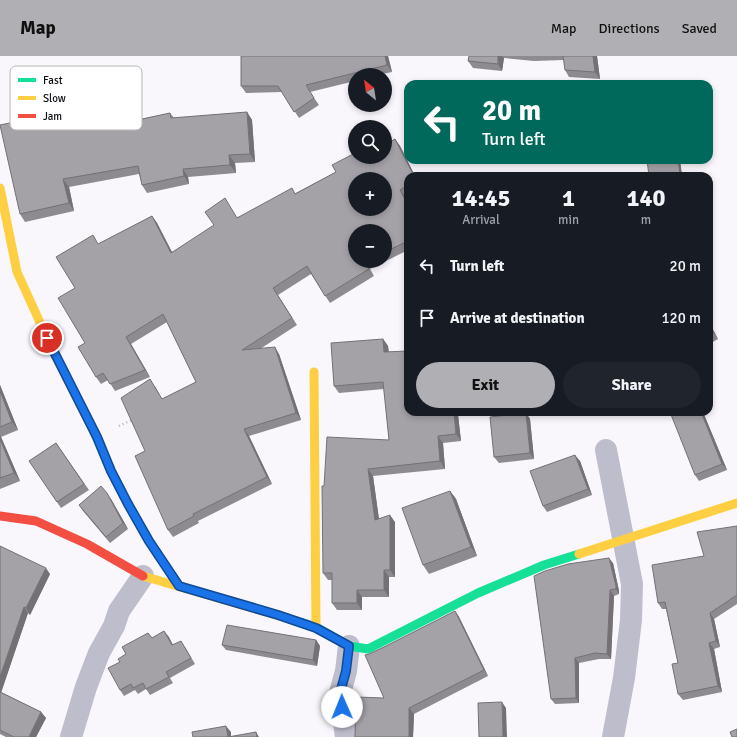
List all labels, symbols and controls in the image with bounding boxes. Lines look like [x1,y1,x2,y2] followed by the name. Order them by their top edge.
[20,16,56,40] text: Map
[551,20,577,37] text: Map
[599,20,660,37] text: Directions
[682,20,717,37] text: Saved
[10,66,142,130] legend
[348,68,392,112] north arrow
[348,68,392,268] map controls
[43,74,63,87] text: Fast
[43,92,66,105] text: Slow
[482,94,541,128] text: 20 m
[416,96,468,148] icon: left
[43,110,62,123] text: Jam
[348,120,392,164] button: search
[482,128,545,150] text: Turn left
[348,172,392,216] button: +
[452,183,510,213] text: 14:45
[562,183,575,213] text: 1
[627,183,665,213] text: 140
[462,212,500,228] text: Arrival
[558,212,579,228] text: min
[641,212,651,228] text: m
[348,224,392,268] button: −
[416,255,438,277] icon: left
[450,257,504,275] text: Turn left
[670,257,701,275] text: 20 m
[416,307,438,329] icon: arrive
[450,309,585,327] text: Arrive at destination
[661,309,701,327] text: 120 m
[30,321,64,355] pin
[36,327,58,349] icon: arrive
[416,362,555,408] button: Exit
[563,362,701,408] button: Share
[321,686,363,728] position arrow

